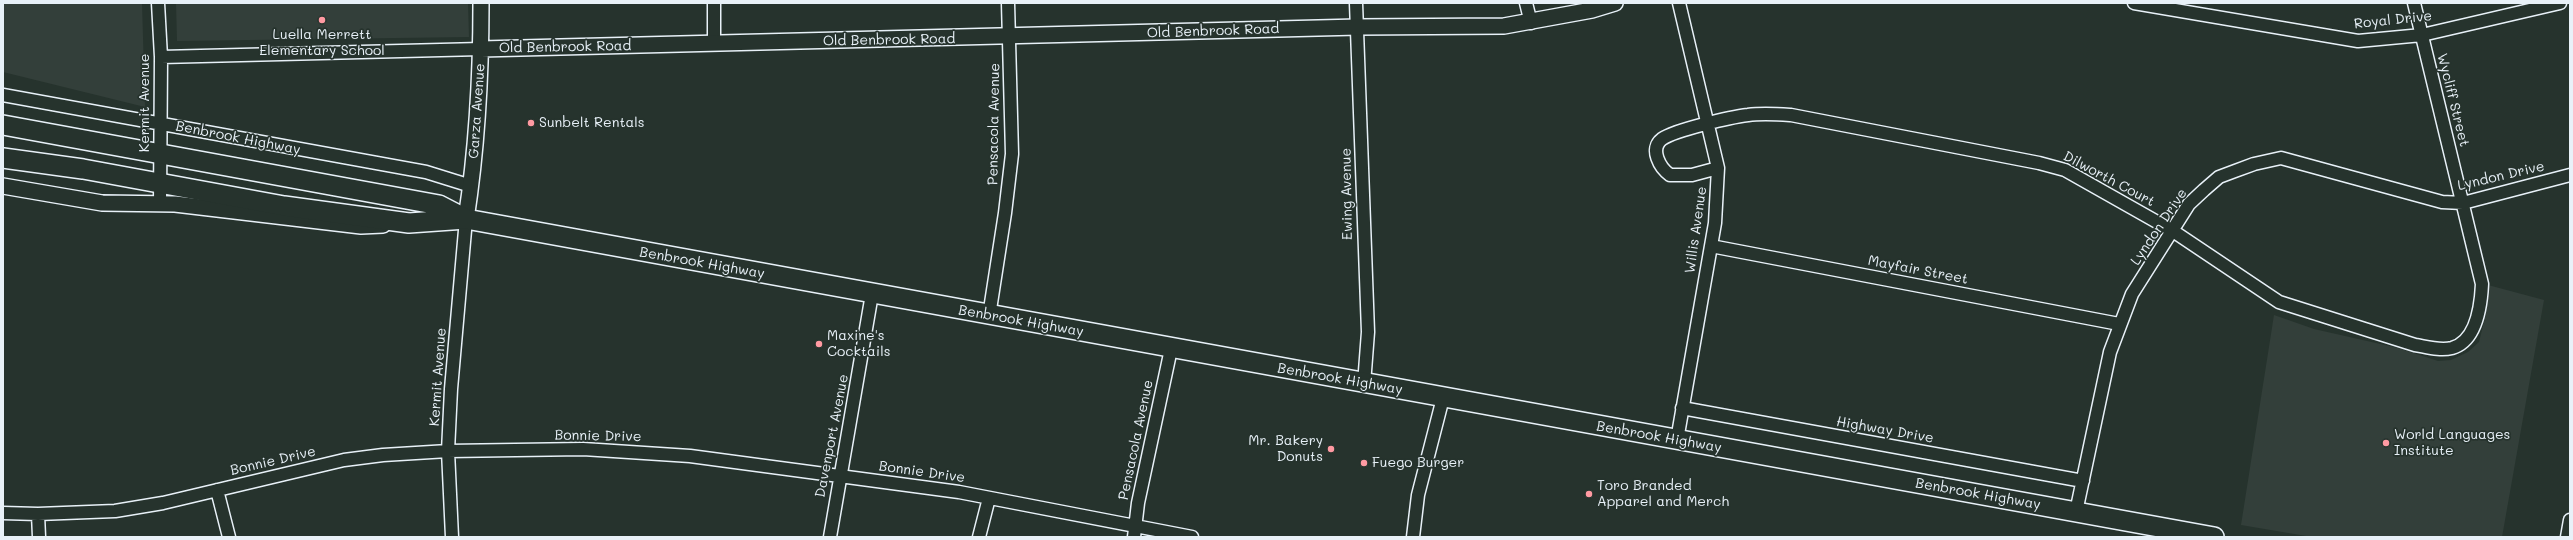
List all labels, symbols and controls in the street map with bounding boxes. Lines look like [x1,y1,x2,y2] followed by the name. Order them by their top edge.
[2353,8,2433,32] street label: Royal Drive
[317,15,327,25] marker: Luella Merrett Elementary School
[1147,20,1279,42] street label: Old Benbrook Road
[259,27,385,60] place label: Luella Merrett Elementary School
[823,30,955,50] street label: Old Benbrook Road
[499,37,631,57] street label: Old Benbrook Road
[2433,52,2473,148] street label: Wycliff Street
[137,54,153,152] street label: Kermit Avenue
[465,63,489,159] street label: Garza Avenue
[985,63,1003,185] street label: Pensacola Avenue
[539,115,645,131] place label: Sunbelt Rentals
[174,118,302,158] street label: Benbrook Highway
[526,118,536,128] marker: Sunbelt Rentals
[1338,148,1356,240] street label: Ewing Avenue
[2060,148,2158,210] street label: Dilworth Court
[2456,158,2546,194] street label: Lyndon Drive
[1682,185,1710,275] street label: Willis Avenue
[2127,185,2191,269] street label: Lyndon Drive
[638,244,766,282] street label: Benbrook Highway
[1866,252,1970,288] street label: Mayfair Street
[957,302,1085,340] street label: Benbrook Highway
[426,327,450,427] street label: Kermit Avenue
[827,328,890,360] place label: Maxine's Cocktails
[814,339,824,349] marker: Maxine's Cocktails
[1276,360,1404,398] street label: Benbrook Highway
[812,373,852,499] street label: Davenport Avenue
[1115,378,1157,502] street label: Pensacola Avenue
[1835,413,1935,447] street label: Highway Drive
[1595,418,1723,456] street label: Benbrook Highway
[554,427,642,445] street label: Bonnie Drive
[2394,427,2510,460] place label: World Languages Institute
[1248,433,1323,466] place label: Mr. Bakery Donuts
[2381,438,2391,448] marker: World Languages Institute
[229,443,317,479] street label: Bonnie Drive
[1326,444,1336,454] marker: Mr. Bakery Donuts
[1372,455,1464,471] place label: Fuego Burger
[878,458,966,486] street label: Bonnie Drive
[1359,458,1369,468] marker: Fuego Burger
[1914,475,2042,513] street label: Benbrook Highway
[1597,478,1729,510] place label: Toro Branded Apparel and Merch
[1584,489,1594,499] marker: Toro Branded Apparel and Merch

